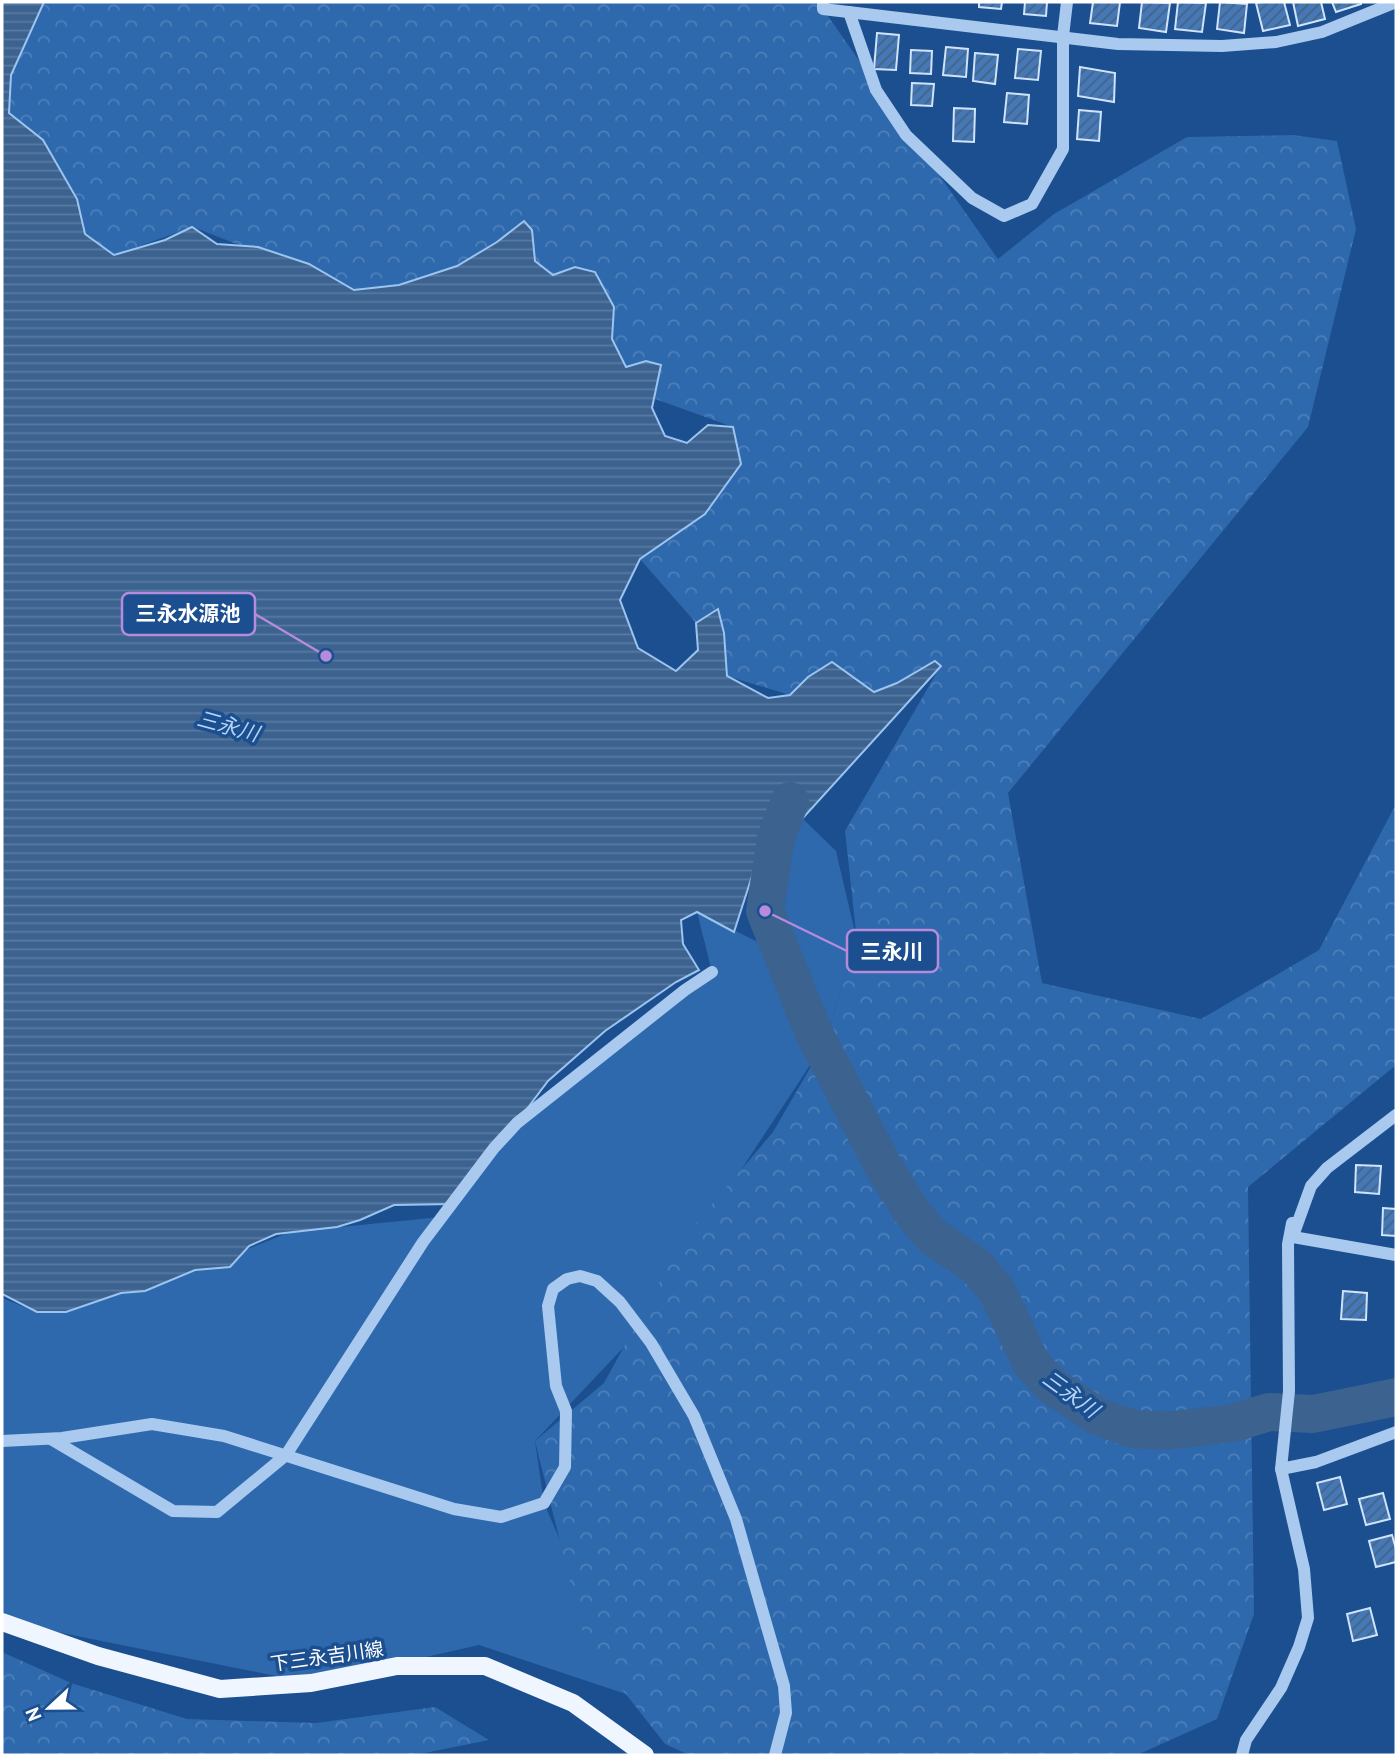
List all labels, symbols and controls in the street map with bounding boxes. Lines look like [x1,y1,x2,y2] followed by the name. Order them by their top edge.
[122,593,255,635] callout: 三永水源池
[136,600,241,627] text: 三永水源池
[194,705,264,748] water label: 三永川
[847,930,938,972] callout: 三永川
[861,938,924,965] text: 三永川
[1038,1365,1106,1425] water label: 三永川
[269,1636,385,1676] street label: 下三永吉川線
[14,1673,84,1743] north arrow
[20,1704,47,1725] text: N

